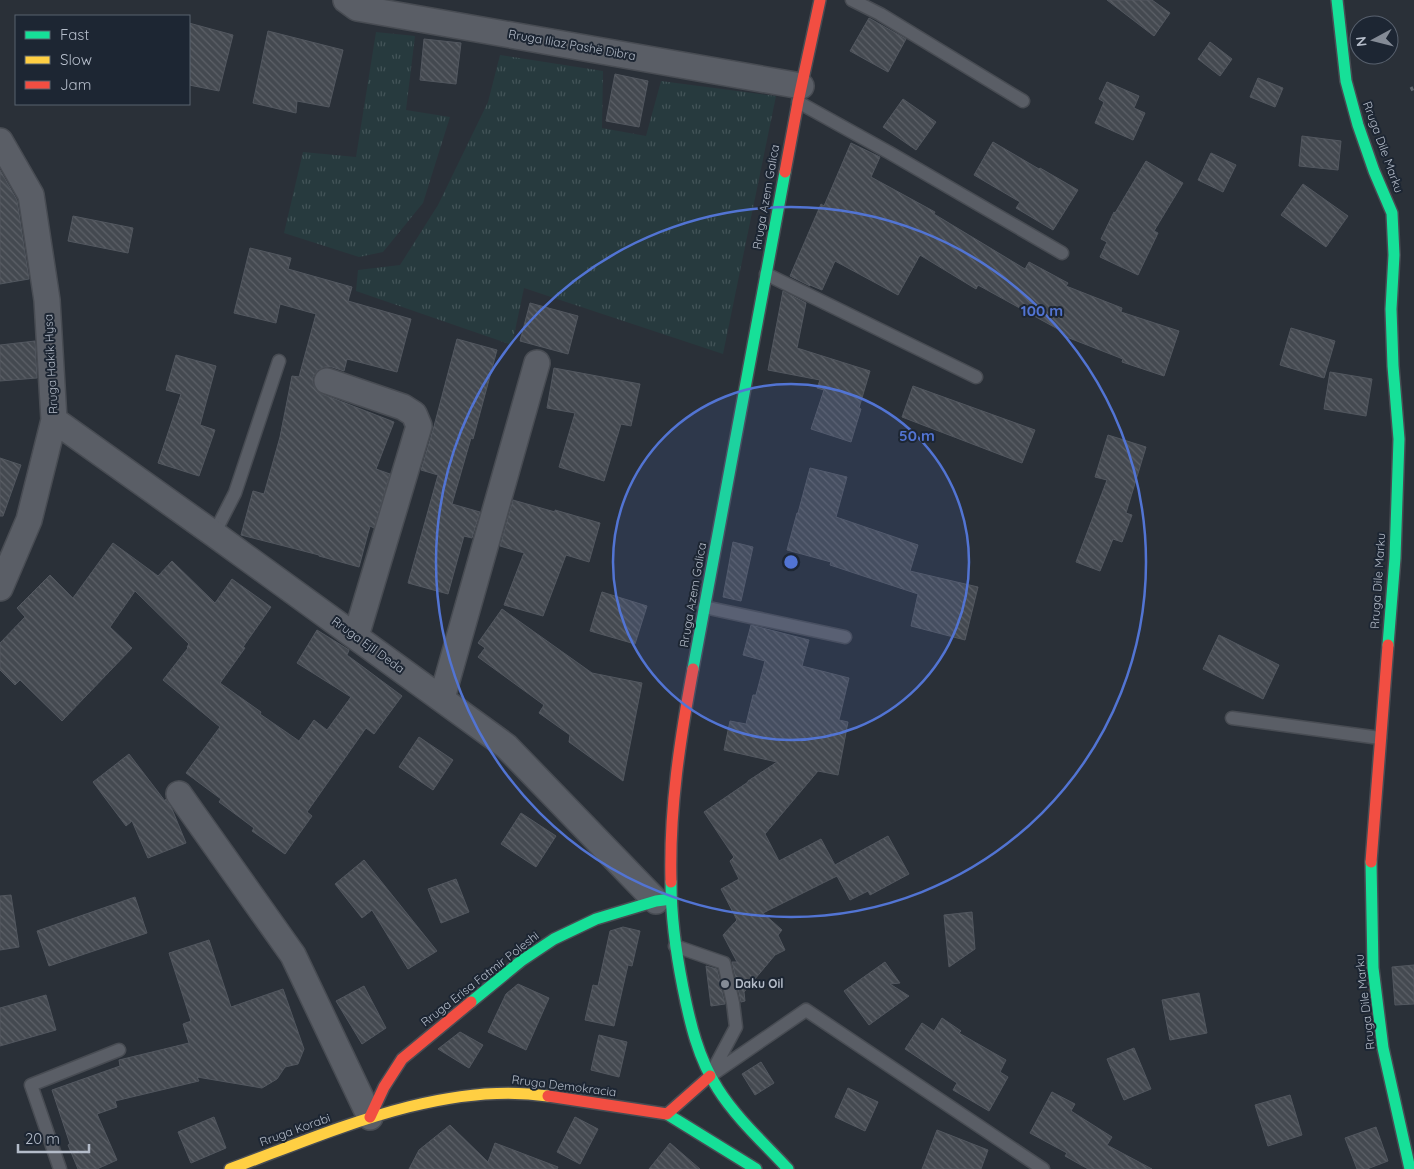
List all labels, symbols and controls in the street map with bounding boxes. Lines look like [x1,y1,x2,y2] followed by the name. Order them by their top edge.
[15,15,190,105] legend
[1349,15,1399,65] north arrow
[60,25,89,44] text: Fast
[507,26,637,63] street label: Rruga Iliaz Pashë Dibra
[1352,35,1371,48] text: N
[60,50,92,69] text: Slow
[60,75,91,94] text: Jam
[1360,99,1407,195] street label: Rruga Dile Marku
[749,143,782,251] street label: Rruga Azem Galica
[1021,301,1063,320] text: 100 m
[40,314,61,414] street label: Rruga Hakik Hysa
[899,426,935,445] text: 50 m
[1367,532,1388,629] street label: Rruga Dile Marku
[676,541,709,649] street label: Rruga Azem Galica
[782,553,800,571] centre of rings
[329,613,408,676] street label: Rruga Ejll Deda
[418,928,542,1029] street label: Rruga Erisa Fatmir Poleshi
[1351,953,1378,1051] street label: Rruga Dile Marku
[735,976,783,991] place label: Daku Oil
[719,978,731,990] marker: Daku Oil
[511,1072,617,1099] street label: Rruga Demokracia
[257,1110,332,1149] street label: Rruga Korabi
[18,1122,89,1154] scale bar
[25,1129,60,1148] text: 20 m

